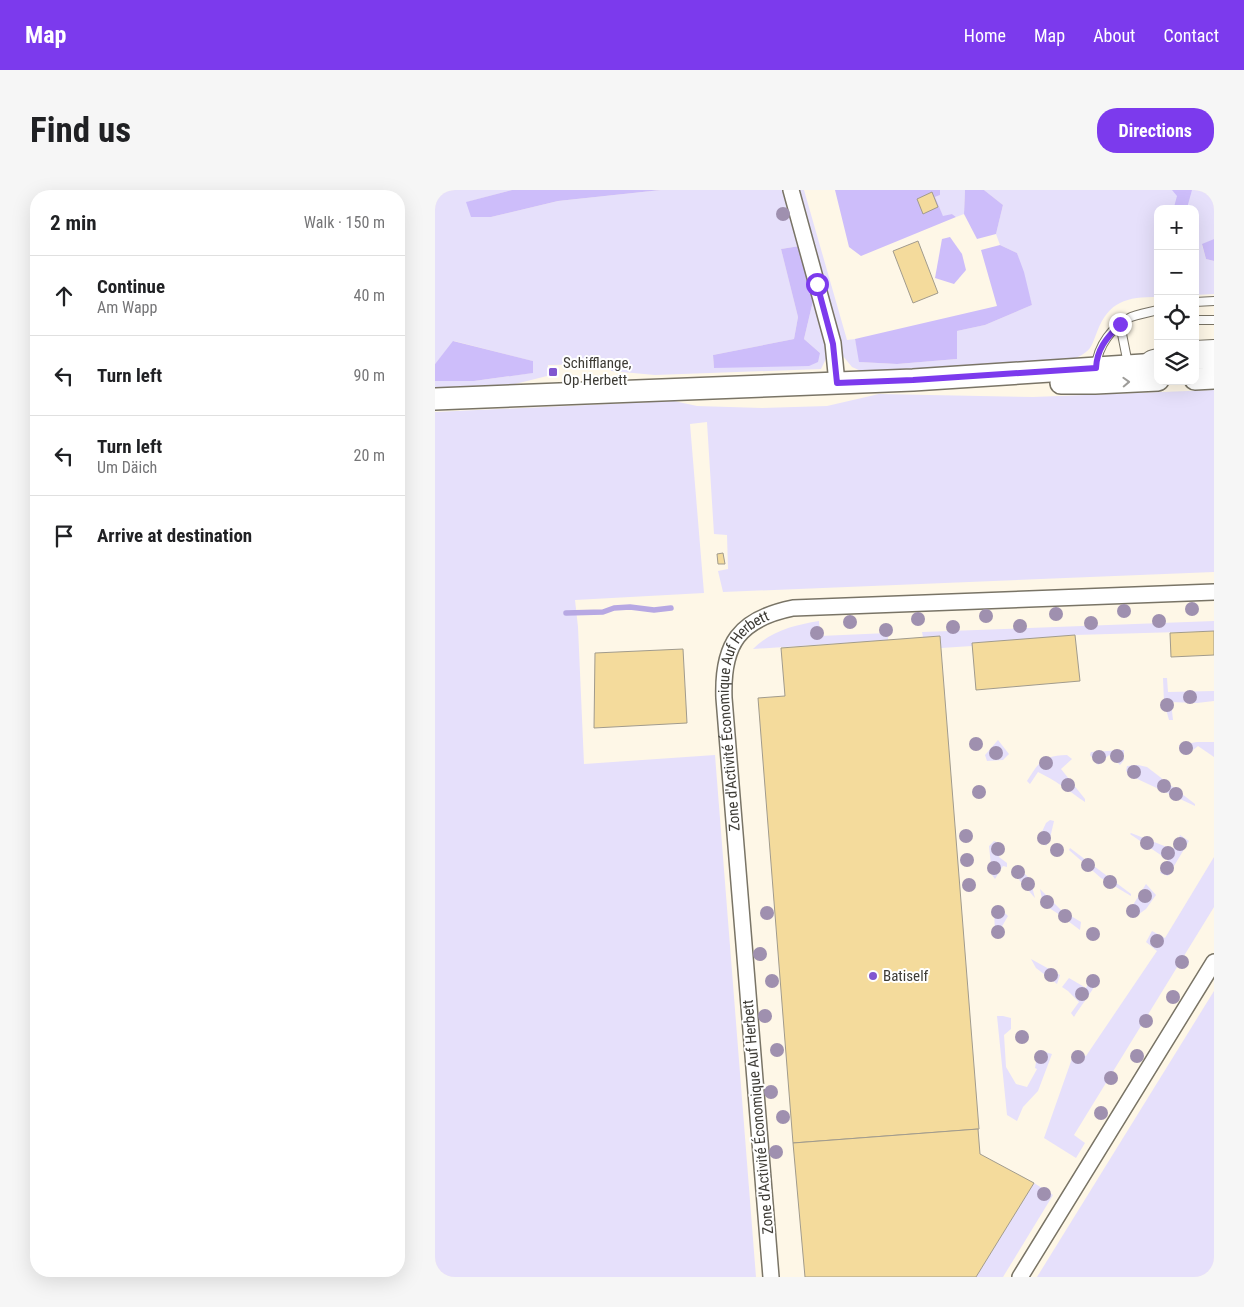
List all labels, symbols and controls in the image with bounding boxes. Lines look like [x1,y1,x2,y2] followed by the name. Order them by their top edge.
[25,21,66,49] text: Map
[964,25,1006,46] text: Home
[1034,25,1065,46] text: Map
[1093,25,1135,46] text: About
[1163,25,1219,46] text: Contact
[1097,108,1214,153] button: Directions
[30,110,131,151] text: Find us
[1154,205,1199,385] map controls
[1154,205,1199,250] button: +
[50,211,97,235] text: 2 min
[304,213,385,232] text: Walk · 150 m
[1154,250,1199,295] button: −
[806,273,829,296] route start
[97,275,165,298] text: Continue
[50,282,78,310] icon: ahead
[353,286,385,305] text: 40 m
[1154,295,1199,340] button: locate
[97,298,157,317] text: Am Wapp
[1109,313,1132,336] route end
[1154,340,1199,385] button: layers
[563,354,631,389] place label: Schifflange, Op Herbett
[50,362,78,390] icon: left
[97,364,162,387] text: Turn left
[353,366,385,385] text: 90 m
[547,366,559,378] marker: Schifflange, Op Herbett
[1123,376,1131,387] one-way arrow
[97,435,162,458] text: Turn left
[50,442,78,470] icon: left
[353,446,385,465] text: 20 m
[97,458,157,477] text: Um Däich
[50,522,78,550] icon: arrive
[97,524,252,547] text: Arrive at destination
[715,607,772,832] street label: Zone d'Activité Économique Auf Herbett
[883,967,929,985] place label: Batiself
[867,970,879,982] marker: Batiself
[739,999,777,1235] street label: Zone d'Activité Économique Auf Herbett

